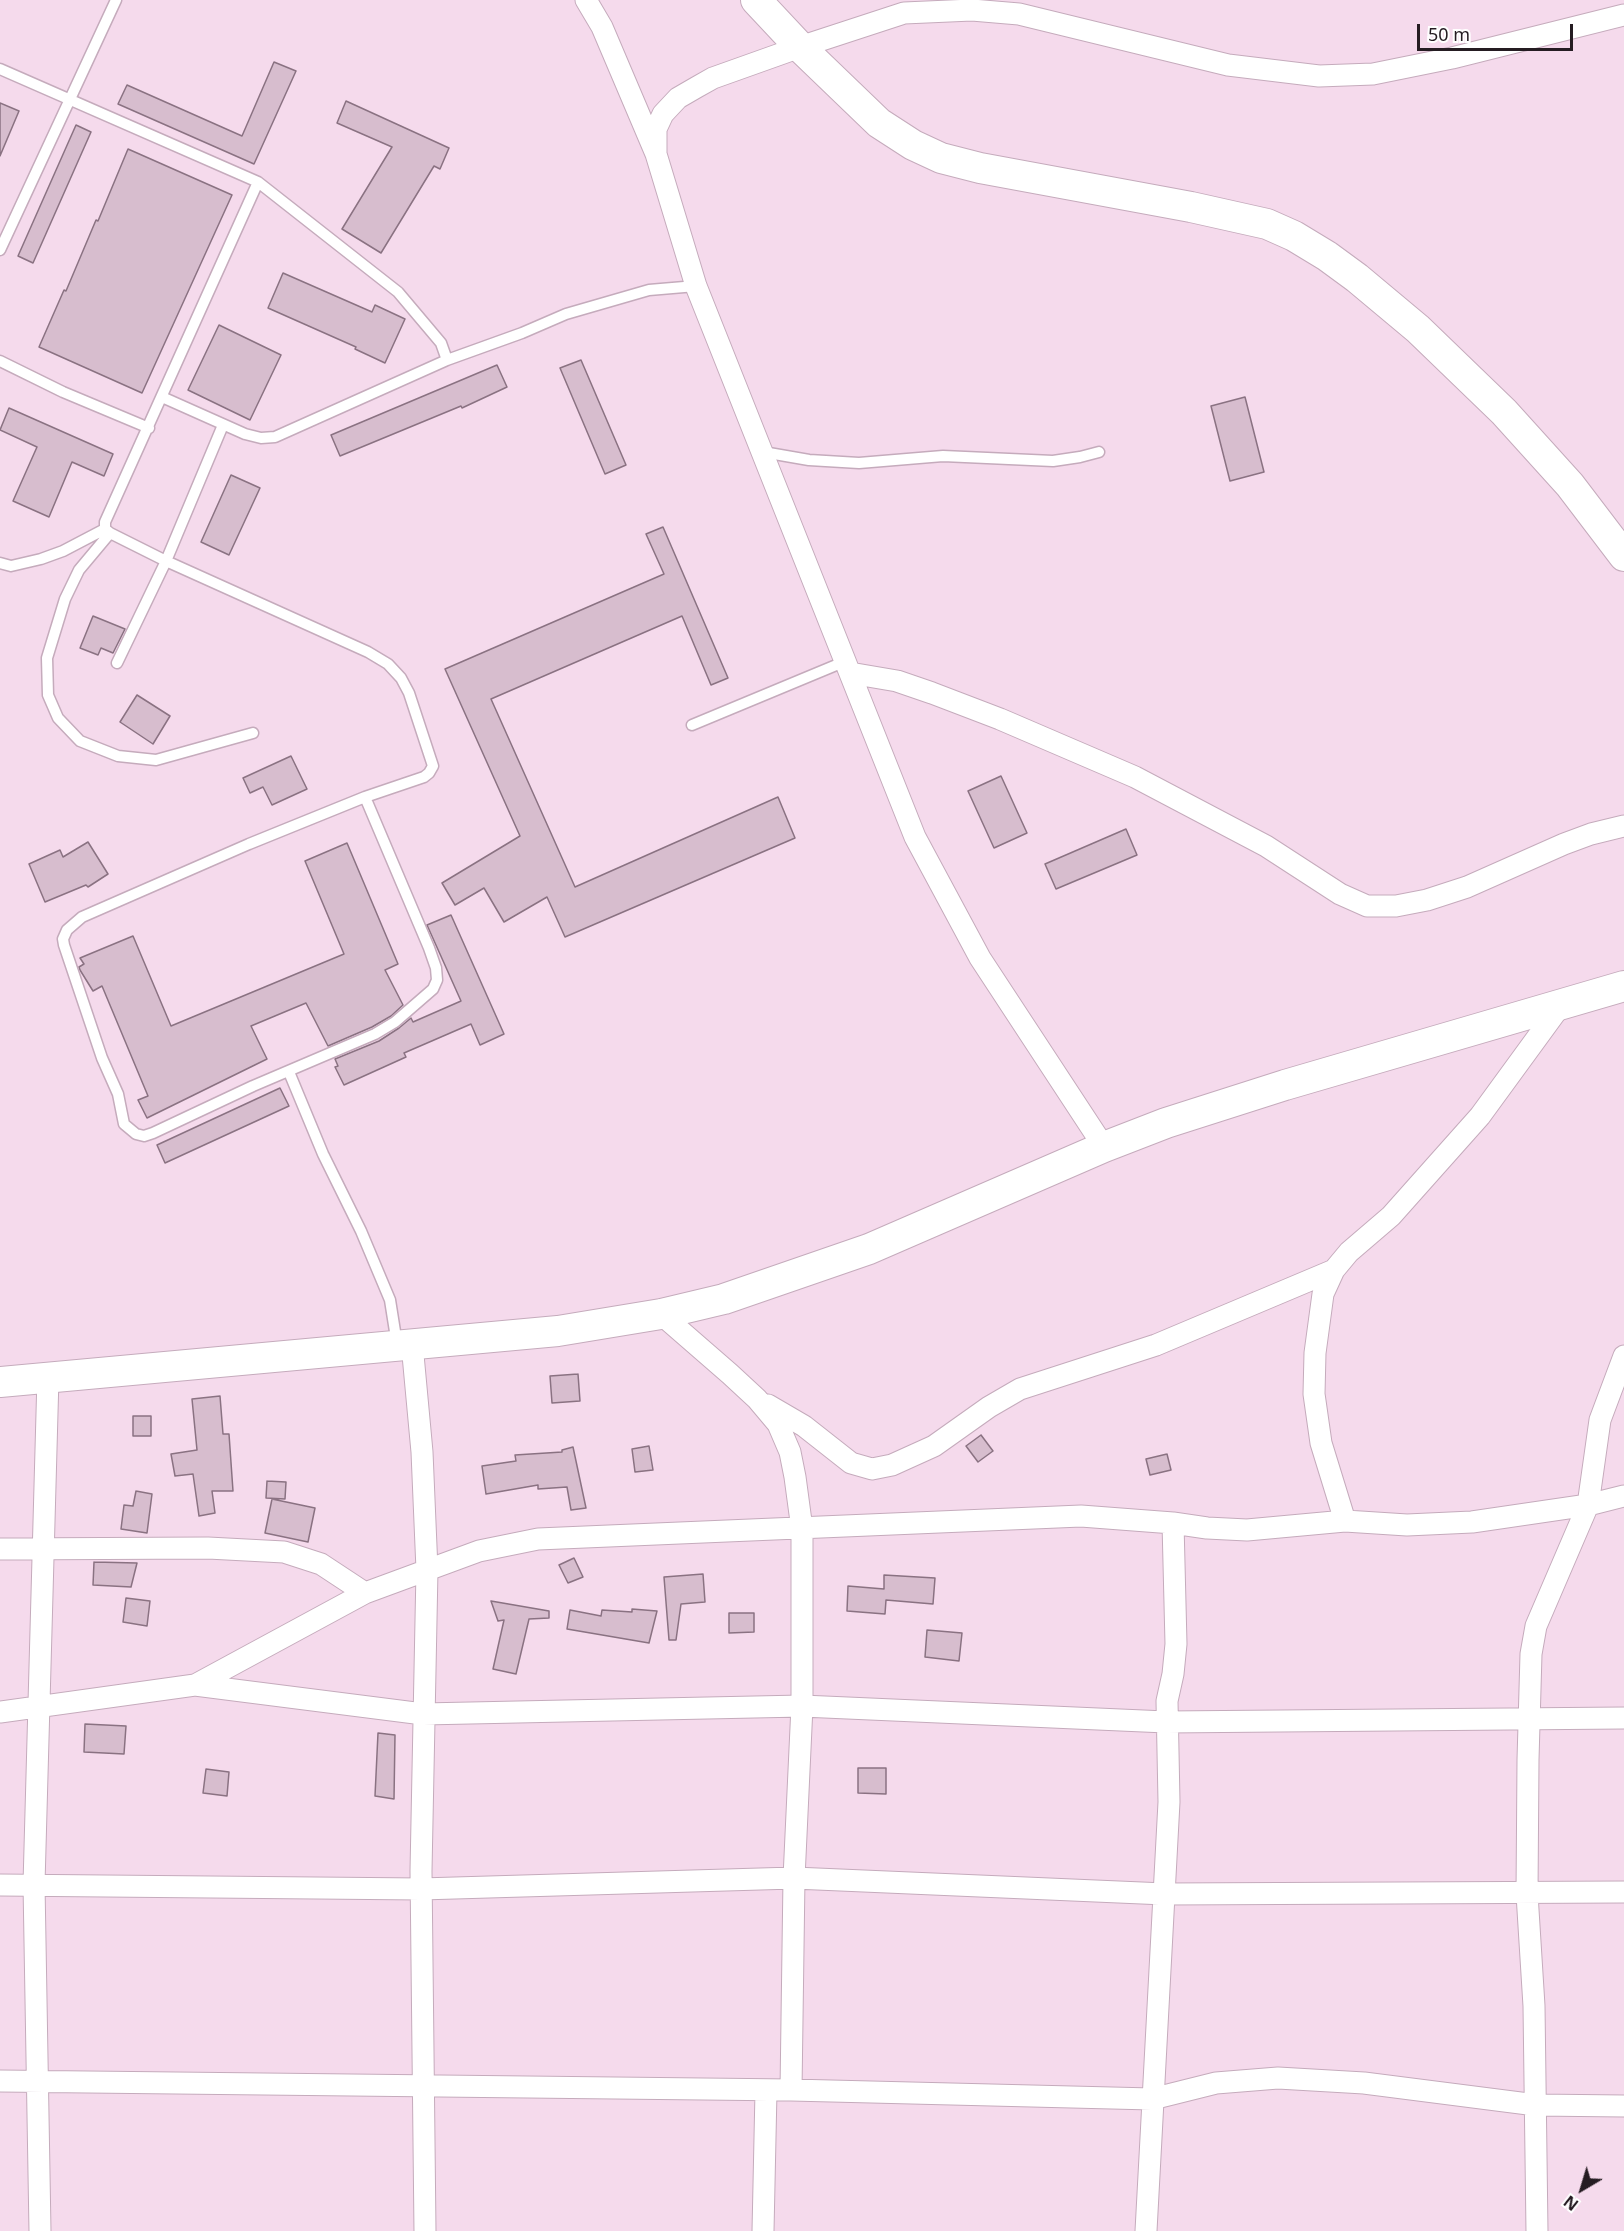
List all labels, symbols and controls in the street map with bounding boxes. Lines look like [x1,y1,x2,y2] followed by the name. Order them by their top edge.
[1420,12,1576,50] scale bar
[1428,22,1470,46] text: 50 m
[1552,2159,1612,2219] north arrow
[1559,2191,1583,2216] text: N

